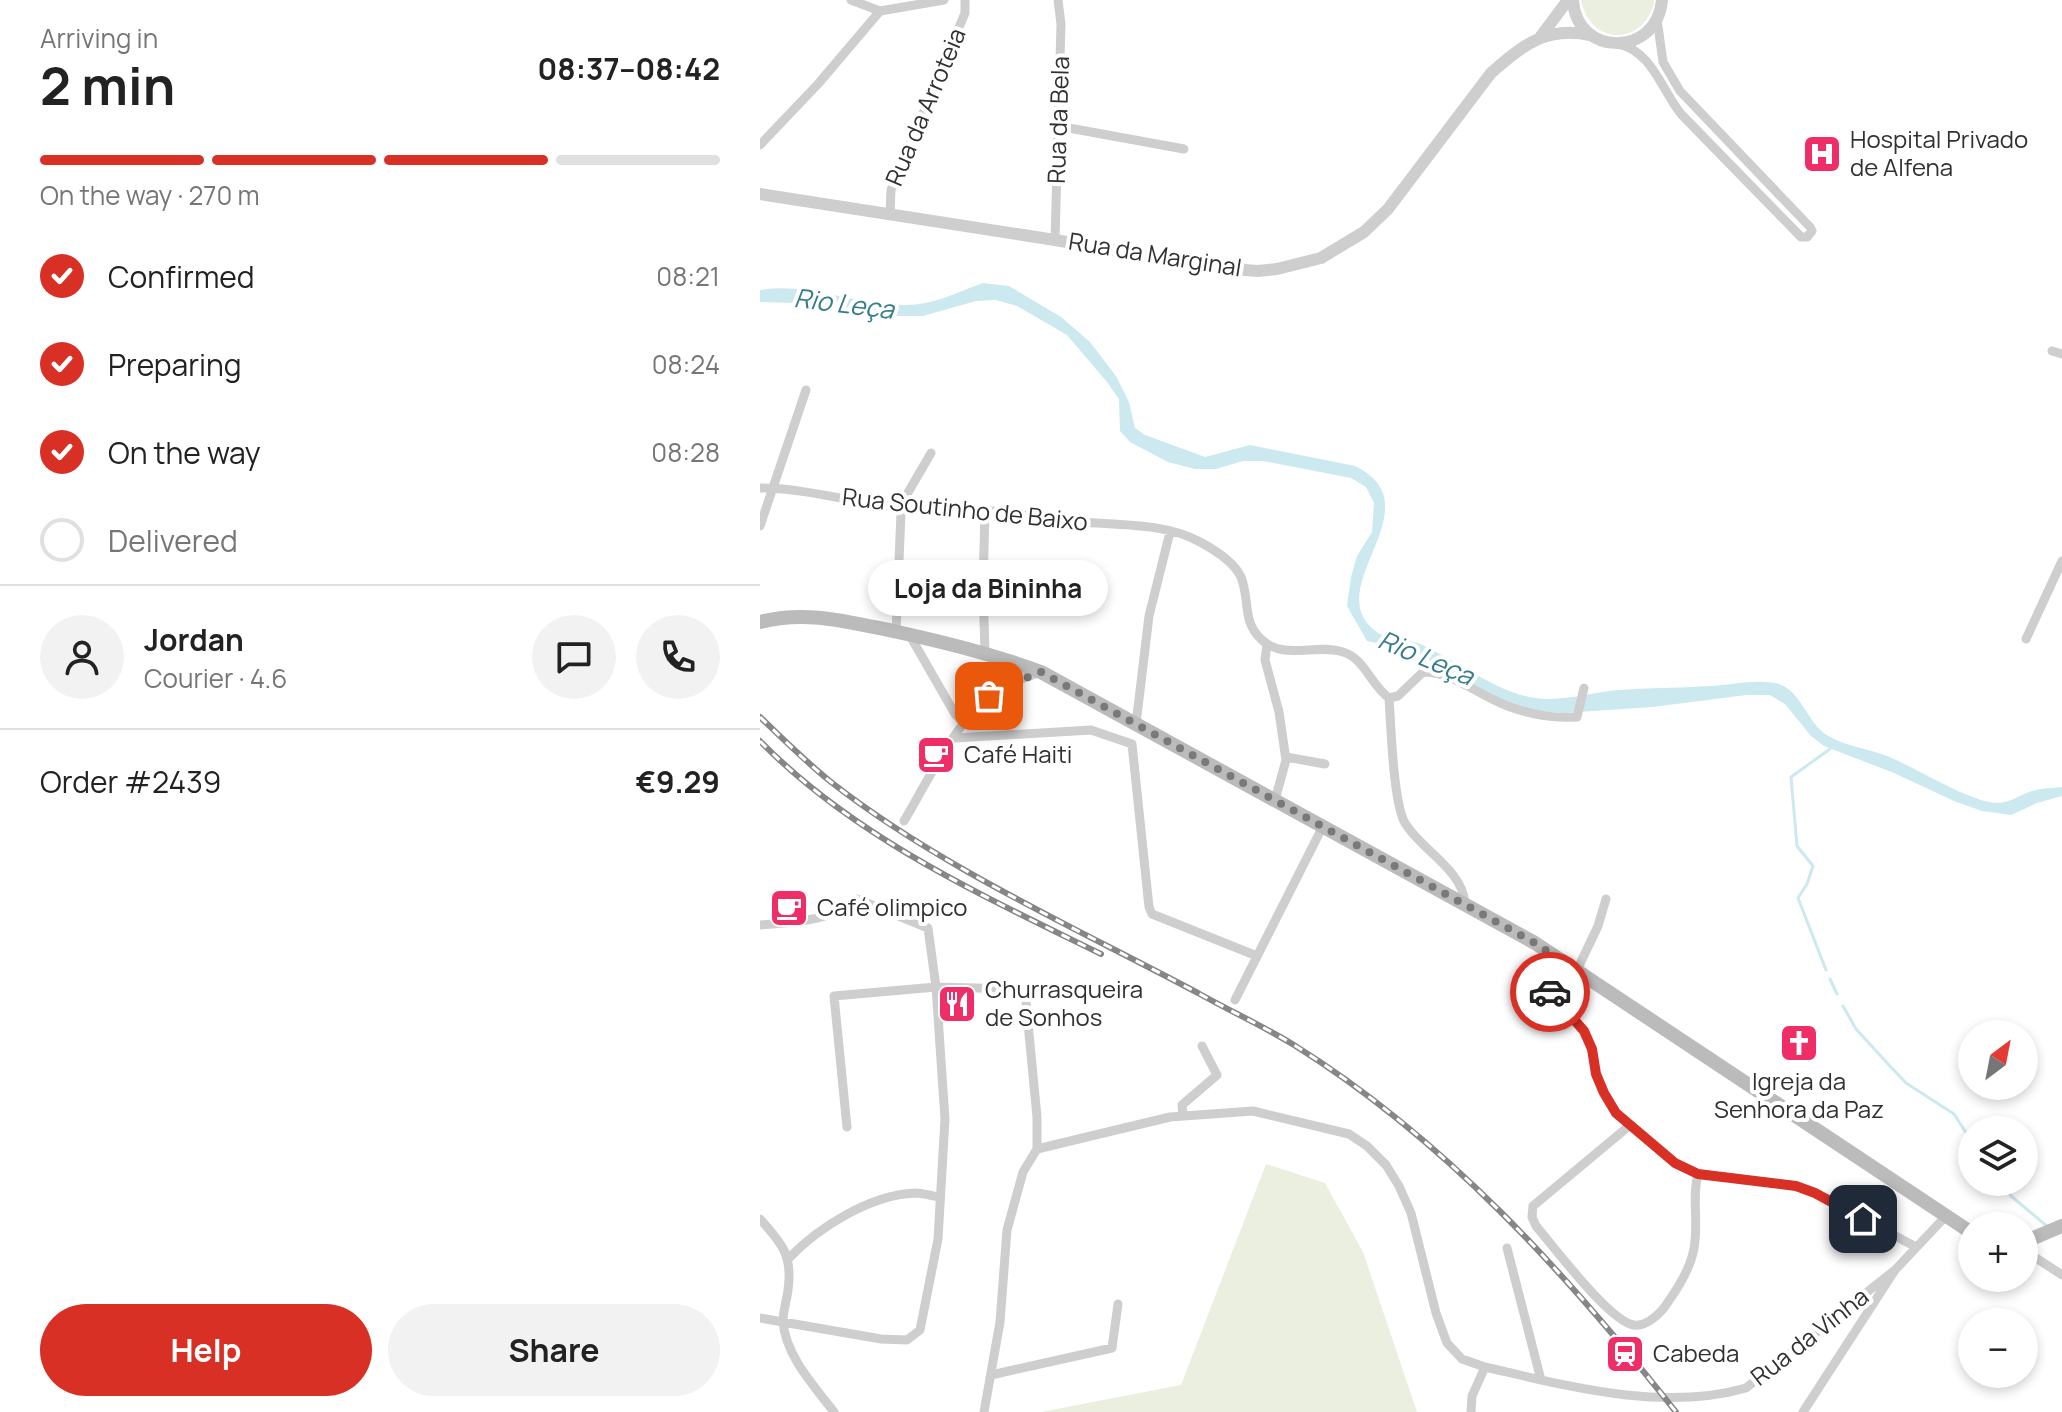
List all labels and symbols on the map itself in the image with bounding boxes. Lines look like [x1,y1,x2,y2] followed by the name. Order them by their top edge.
[877,22,973,190] street label: Rua da Arroteia
[1039,56,1076,184] street label: Rua da Bela
[1850,122,2028,183] place label: Hospital Privado de Alfena
[1801,133,1843,175] hospital icon: Hospital Privado de Alfena
[1066,224,1244,283] street label: Rua da Marginal
[792,279,898,327] water label: Rio Leça
[841,479,1089,538] street label: Rua Soutinho de Baixo
[869,560,1109,616] callout: Loja da Bininha
[1373,621,1481,694] water label: Rio Leça
[955,662,1023,730] pin
[915,734,957,776] cafe icon: Café Haiti
[964,737,1072,770] place label: Café Haiti
[768,887,810,929] cafe icon: Café olimpico
[817,890,968,923] place label: Café olimpico
[1510,952,1590,1032] courier
[985,972,1143,1033] place label: Churrasqueira de Sonhos
[936,983,978,1025] restaurant icon: Churrasqueira de Sonhos
[1958,1020,2038,1100] north arrow
[1778,1022,1820,1064] church icon: Igreja da Senhora da Paz
[1714,1064,1884,1125] place label: Igreja da Senhora da Paz
[1829,1185,1897,1253] pin
[1743,1279,1875,1392] street label: Rua da Vinha
[1604,1333,1646,1375] station icon: Cabeda
[1653,1336,1739,1369] place label: Cabeda

